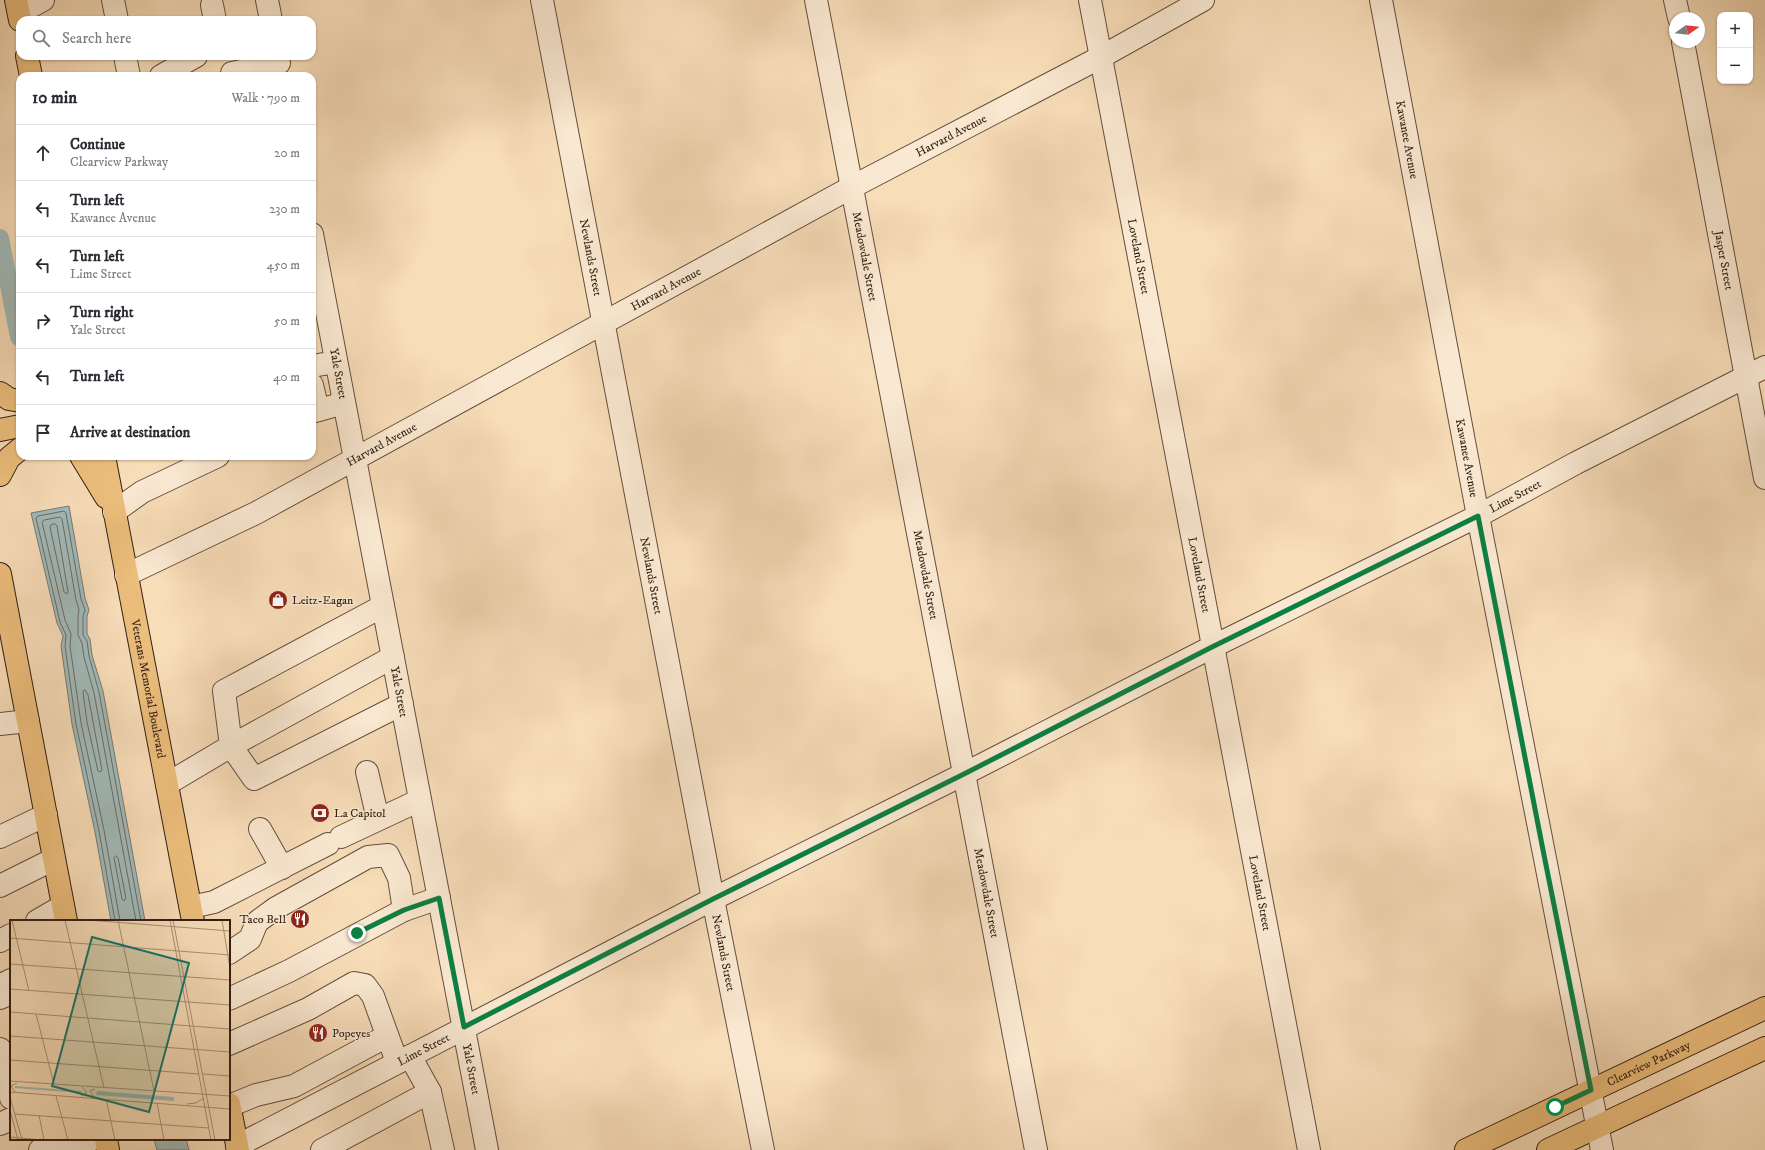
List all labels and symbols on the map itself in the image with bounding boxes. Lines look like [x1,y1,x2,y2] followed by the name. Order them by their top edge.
[1669,12,1705,48] north arrow
[1393,99,1422,180] street label: Kawanee Avenue
[913,111,989,160] street label: Harvard Avenue
[849,210,881,303] street label: Meadowdale Street
[1124,217,1153,296] street label: Loveland Street
[576,218,606,297] street label: Newlands Street
[1711,228,1737,291] street label: Jasper Street
[628,264,703,314] street label: Harvard Avenue
[326,347,351,400] street label: Yale Street
[1452,417,1482,499] street label: Kawanee Avenue
[344,419,419,470] street label: Harvard Avenue
[1487,476,1544,516] street label: Lime Street
[910,528,942,621] street label: Meadowdale Street
[637,536,666,616] street label: Newlands Street
[1185,536,1214,614] street label: Loveland Street
[267,589,289,611] shop icon: Leitz-Eagan
[292,593,354,608] place label: Leitz-Eagan
[128,617,169,760] street label: Veterans Memorial Boulevard
[387,665,412,719] street label: Yale Street
[309,802,331,824] bank icon: La Capitol
[334,806,386,821] place label: La Capitol
[971,847,1003,939] street label: Meadowdale Street
[1246,854,1275,932] street label: Loveland Street
[289,908,311,930] restaurant icon: Taco Bell
[240,912,286,927] place label: Taco Bell
[709,913,739,993] street label: Newlands Street
[10,920,230,1140] inset map
[348,924,366,942] route end
[307,1022,329,1044] restaurant icon: Popeyes
[332,1026,370,1041] place label: Popeyes
[395,1029,452,1069] street label: Lime Street
[1604,1037,1693,1090] street label: Clearview Parkway
[459,1042,484,1096] street label: Yale Street
[1546,1098,1564,1116] route start

